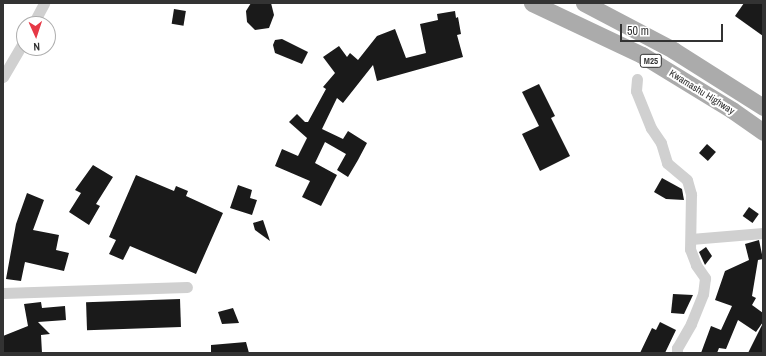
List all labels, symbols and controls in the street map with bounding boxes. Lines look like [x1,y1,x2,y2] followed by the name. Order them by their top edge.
[16,16,56,56] north arrow
[622,16,725,42] scale bar
[627,23,649,39] text: 50 m
[33,40,40,54] text: N
[639,54,663,68] road number: M25
[667,67,737,117] street label: Kwamashu Highway

